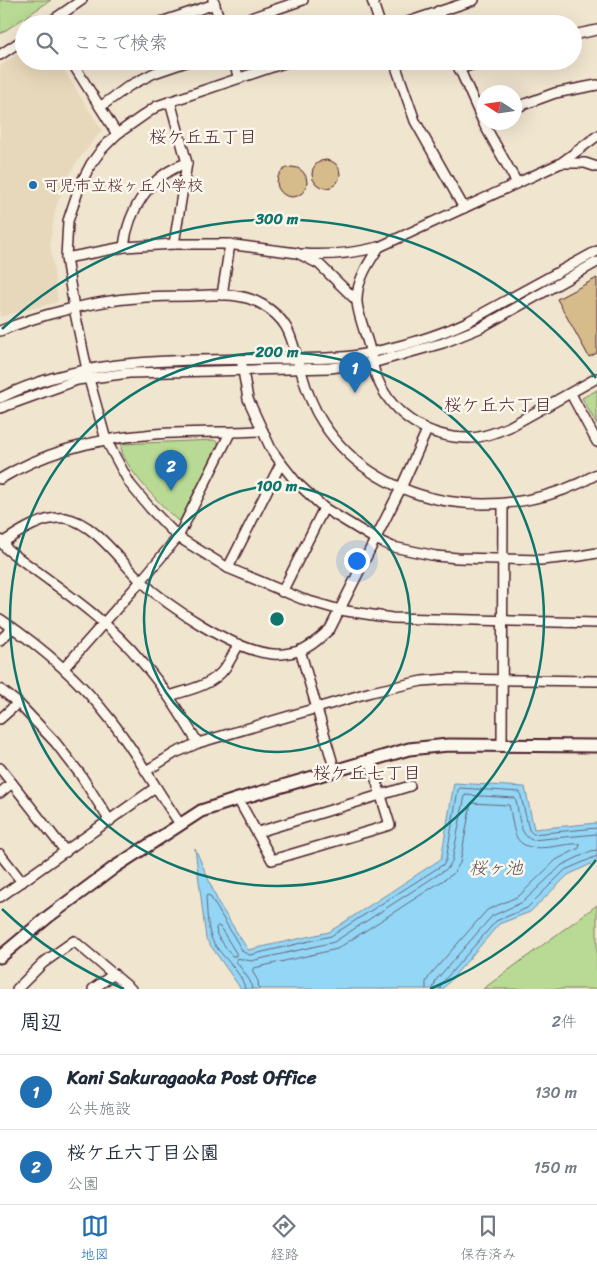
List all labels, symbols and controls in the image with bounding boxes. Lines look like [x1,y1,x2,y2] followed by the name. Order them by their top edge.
[15,15,582,70] search box
[73,26,168,59] text: ここで検索
[33,29,61,57] icon: search
[477,85,522,130] north arrow
[149,121,257,153] district label: 桜ケ丘五丁目
[43,171,203,200] place label: 可児市立桜ヶ丘小学校
[27,179,39,191] marker: 可児市立桜ヶ丘小学校
[255,206,299,232] text: 300 m
[254,339,299,365] text: 200 m
[339,352,371,393] pin: 1
[444,389,552,421] district label: 桜ケ丘六丁目
[155,450,187,491] pin: 2
[257,473,298,499] text: 100 m
[344,548,370,574] your location
[268,610,286,628] centre of rings
[313,757,421,789] district label: 桜ケ丘七丁目
[469,852,524,884] water label: 桜ヶ池
[20,1003,62,1041] text: 周辺
[552,1007,577,1036] text: 2件
[67,1061,317,1094] text: Kani Sakuragaoka Post Office
[33,1078,39,1107] text: 1
[535,1078,577,1107] text: 130 m
[67,1094,131,1123] text: 公共施設
[67,1136,219,1169] text: 桜ケ丘六丁目公園
[31,1153,41,1182] text: 2
[534,1153,577,1182] text: 150 m
[67,1169,99,1198] text: 公園
[81,1212,109,1267] tab: 地図
[270,1212,298,1267] tab: 経路
[460,1212,516,1267] tab: 保存済み

